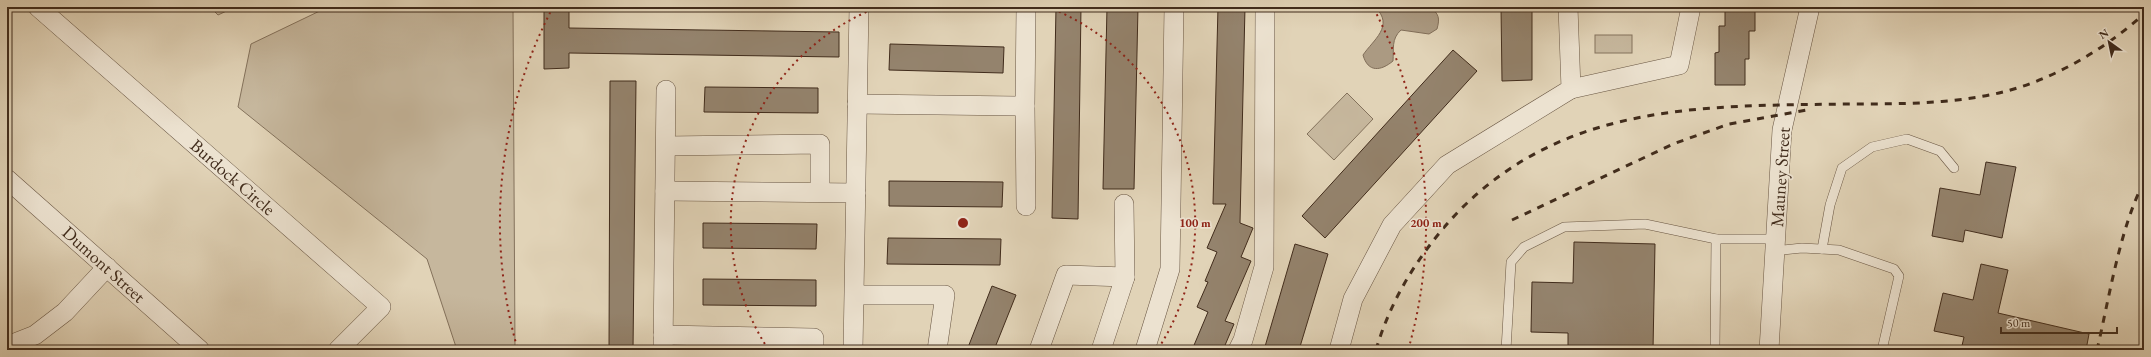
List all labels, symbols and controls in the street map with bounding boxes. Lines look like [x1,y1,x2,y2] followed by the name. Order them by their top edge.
[2089,22,2129,62] north arrow
[2096,25,2111,42] text: N
[1765,126,1795,228] street label: Mauney Street
[186,134,280,220] street label: Burdock Circle
[1179,215,1211,231] text: 100 m
[1410,215,1442,231] text: 200 m
[956,216,970,230] centre of rings
[58,221,151,308] street label: Dumont Street
[2001,309,2117,335] scale bar
[2007,315,2031,331] text: 50 m

